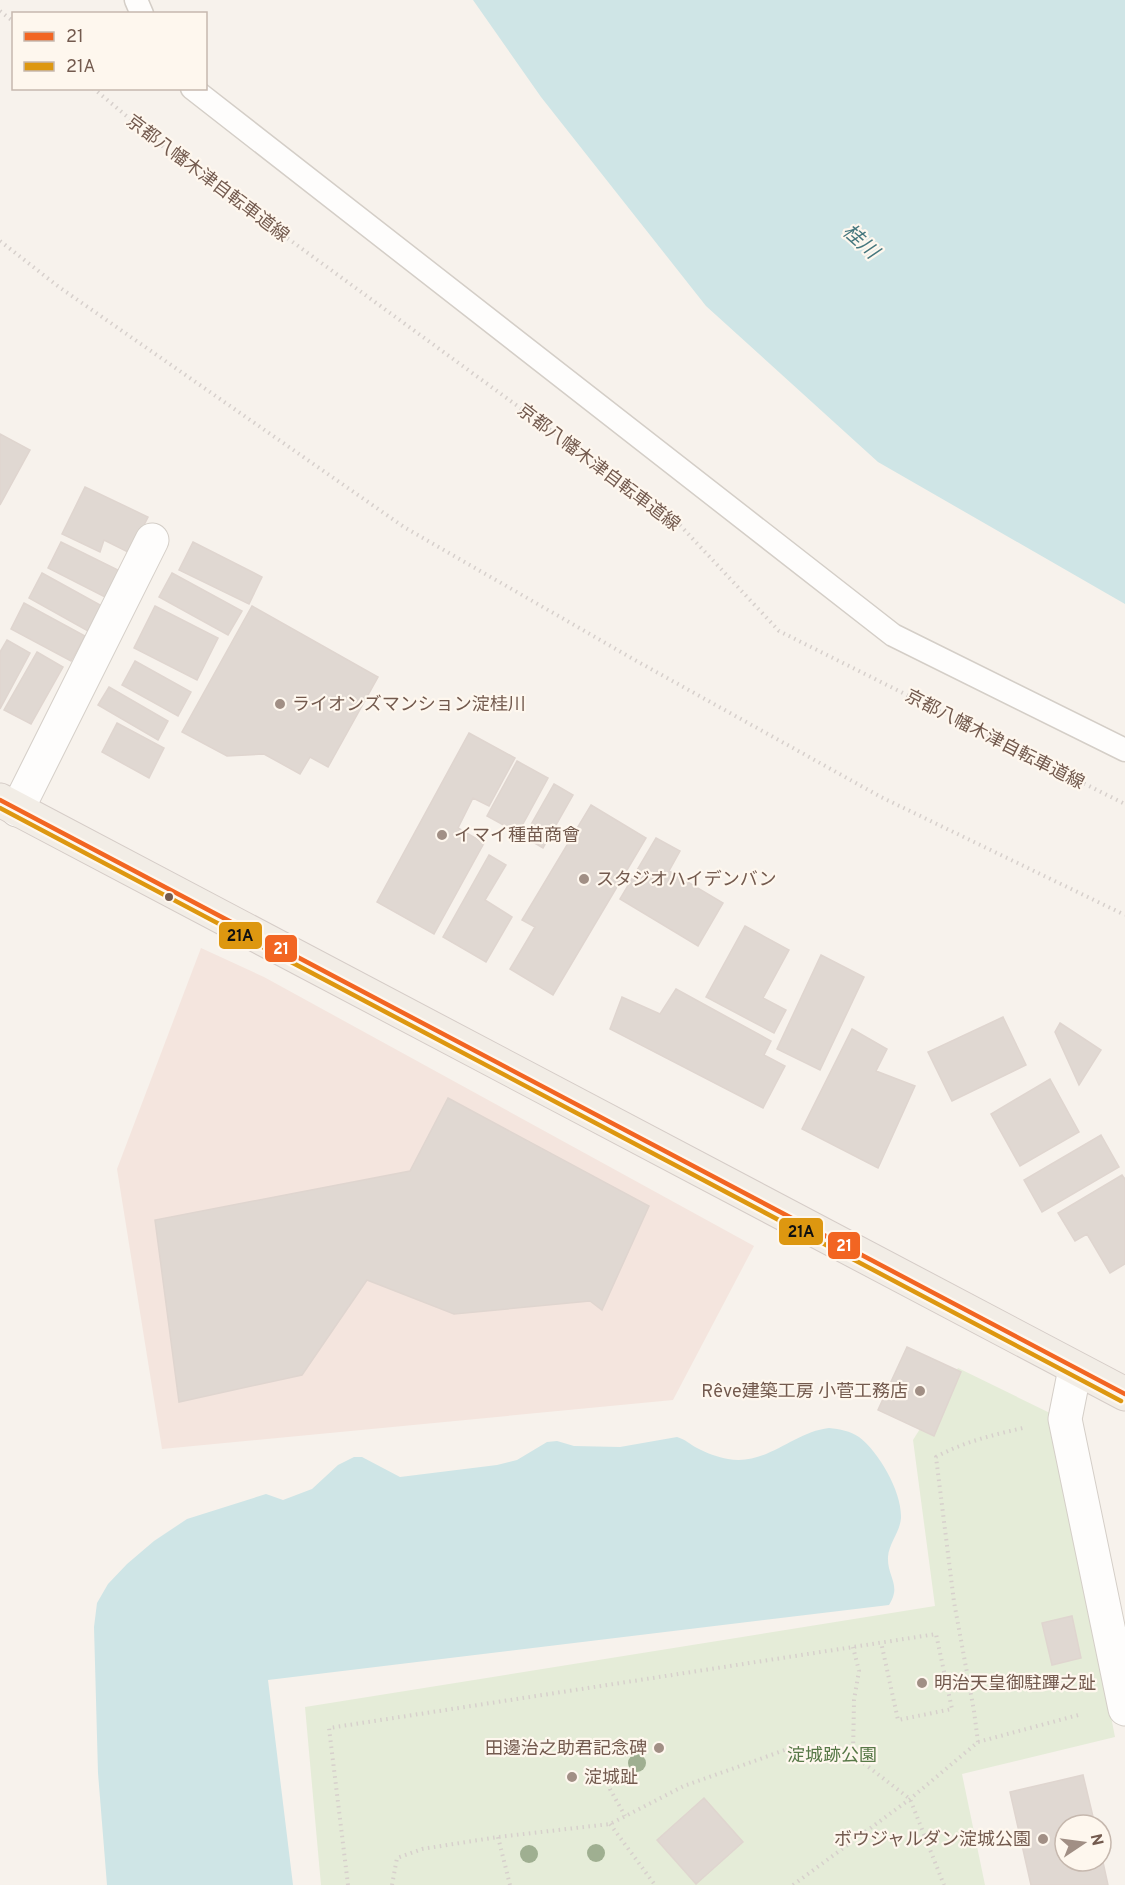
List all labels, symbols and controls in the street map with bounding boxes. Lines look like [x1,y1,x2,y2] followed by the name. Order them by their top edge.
[12,12,207,90] legend
[66,26,84,49] text: 21
[66,56,95,79] text: 21A
[121,110,293,248] street label: 京都八幡木津自転車道線
[836,219,885,267] water label: 桂川
[512,399,684,537] street label: 京都八幡木津自転車道線
[901,685,1088,796] street label: 京都八幡木津自転車道線
[292,694,526,717] place label: ライオンズマンション淀桂川
[273,697,287,711] marker: ライオンズマンション淀桂川
[454,825,580,848] place label: イマイ種苗商會
[435,828,449,842] marker: イマイ種苗商會
[596,869,777,892] place label: スタジオハイデンバン
[577,872,591,886] marker: スタジオハイデンバン
[163,891,175,903] unlabelled marker
[218,921,263,950] line badge: 21A
[226,927,254,947] text: 21A
[264,934,298,963] line badge: 21
[273,940,289,960] text: 21
[778,1217,824,1246] line badge: 21A
[787,1223,815,1243] text: 21A
[827,1231,861,1260] line badge: 21
[836,1237,852,1257] text: 21
[701,1381,908,1404] place label: Rêve建築工房 小菅工務店
[913,1384,927,1398] marker: Rêve建築工房 小菅工務店
[934,1673,1096,1696] place label: 明治天皇御駐蹕之趾
[915,1676,929,1690] marker: 明治天皇御駐蹕之趾
[485,1738,647,1761] place label: 田邊治之助君記念碑
[652,1741,666,1755] marker: 田邊治之助君記念碑
[787,1745,877,1768] park label: 淀城跡公園
[584,1767,638,1790] place label: 淀城趾
[565,1770,579,1784] marker: 淀城趾
[1053,1813,1113,1873] north arrow
[834,1829,1031,1852] place label: ボウジャルダン淀城公園
[1036,1832,1050,1846] marker: ボウジャルダン淀城公園
[1085,1832,1107,1848] text: N

